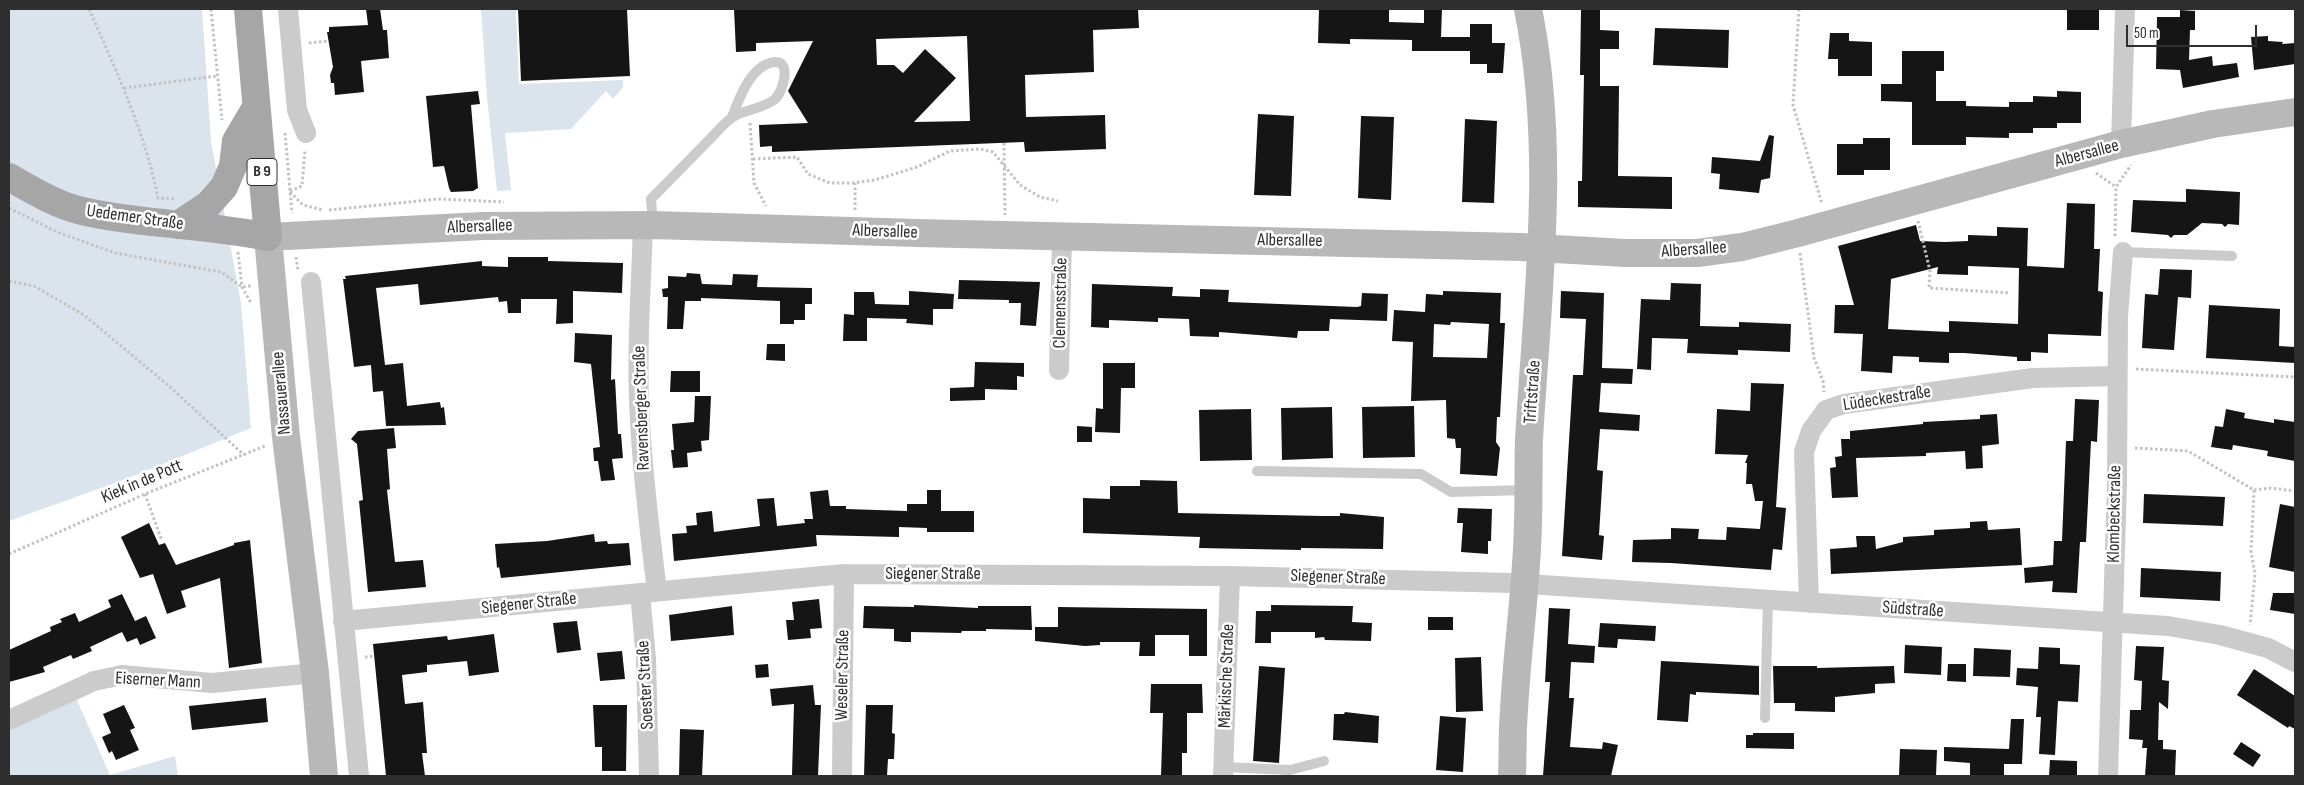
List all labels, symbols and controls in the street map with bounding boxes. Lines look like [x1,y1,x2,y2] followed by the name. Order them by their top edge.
[2129,15,2260,47] scale bar
[2134,24,2159,43] text: 50 m
[2053,135,2121,173] street label: Albersallee
[247,158,277,186] road number: B 9
[85,201,185,235] street label: Uedemer Straße
[447,215,513,239] street label: Albersallee
[852,220,918,244] street label: Albersallee
[1257,230,1323,252] street label: Albersallee
[1661,237,1727,263] street label: Albersallee
[1049,258,1073,348] street label: Clemensstraße
[629,345,655,471] street label: Ravensberger Straße
[268,351,296,435] street label: Nassauerallee
[1520,360,1546,424] street label: Triftstraße
[1842,381,1932,417] street label: Lüdeckestraße
[98,455,186,509] street label: Kiek in de Pott
[2103,465,2127,563] street label: Klombeckstraße
[885,563,981,585] street label: Siegener Straße
[1290,566,1386,590] street label: Siegener Straße
[480,588,578,620] street label: Siegener Straße
[1882,597,1944,623] street label: Südstraße
[1214,624,1240,728] street label: Märkische Straße
[831,629,855,721] street label: Weseler Straße
[633,640,659,730] street label: Soester Straße
[115,668,201,694] street label: Eiserner Mann

